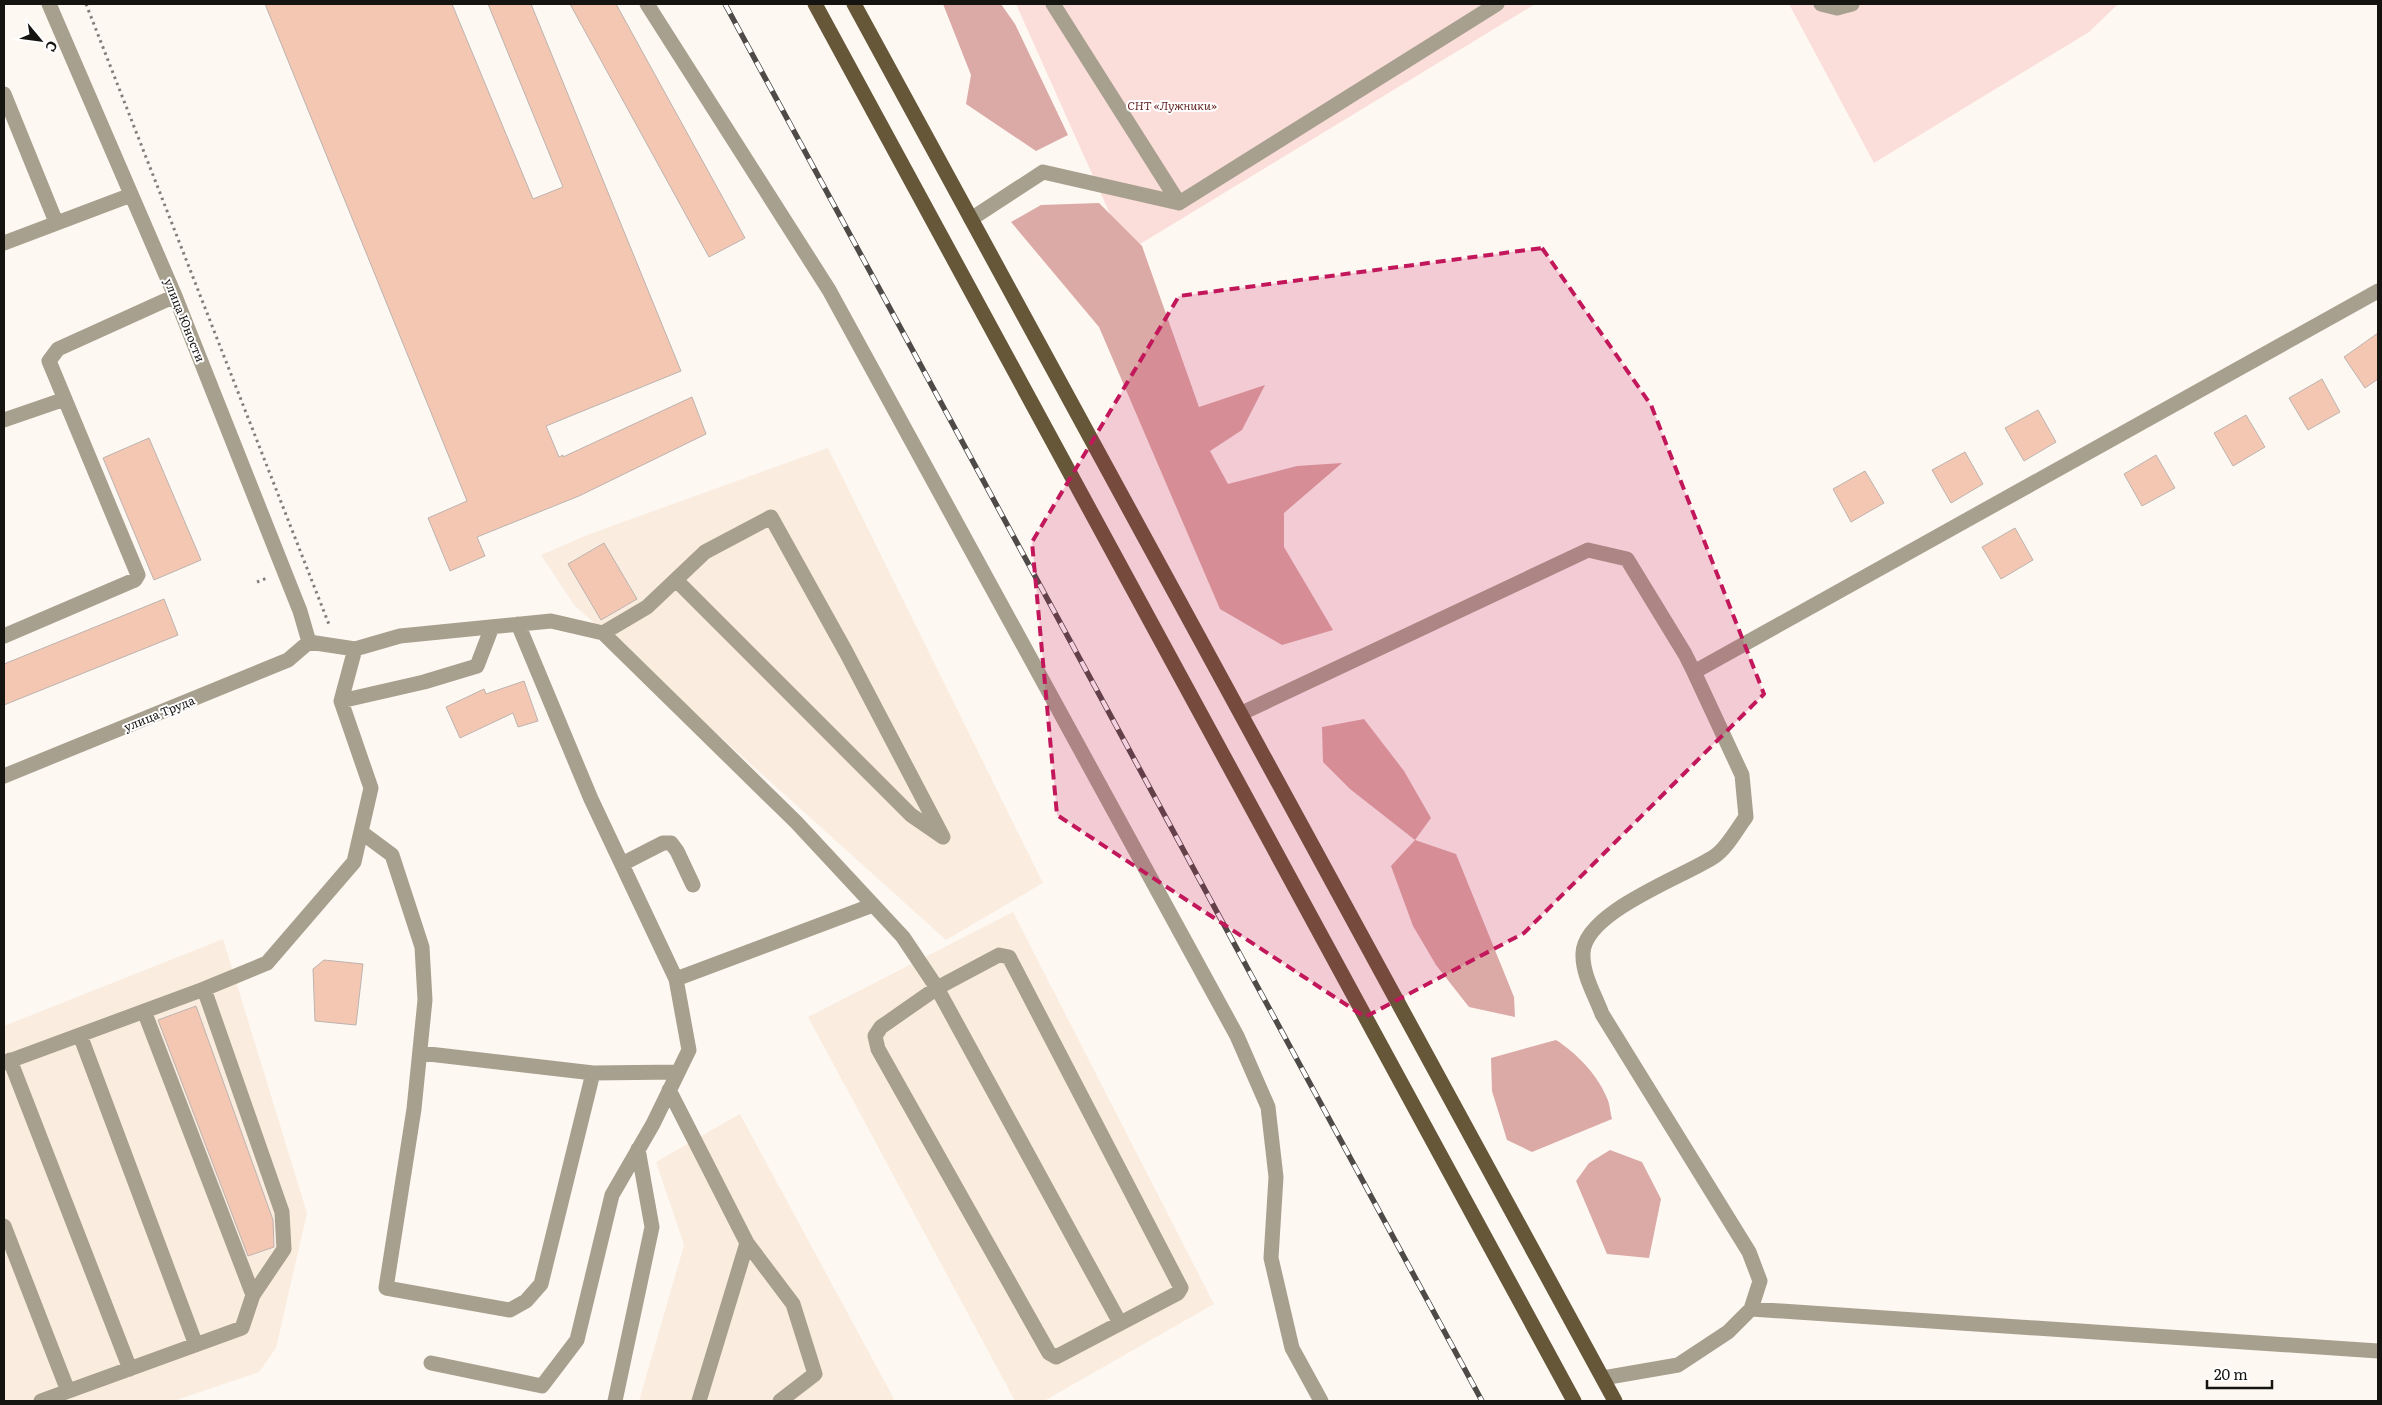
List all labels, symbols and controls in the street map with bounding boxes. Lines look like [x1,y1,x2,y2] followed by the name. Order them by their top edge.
[15,15,65,65] north arrow
[41,38,63,56] text: С
[1127,96,1217,114] park label: СНТ «Лужники»
[160,275,210,365] street label: улица Юности
[121,690,198,735] street label: улица Труда
[2207,1358,2272,1390] scale bar
[2214,1362,2248,1385] text: 20 m

